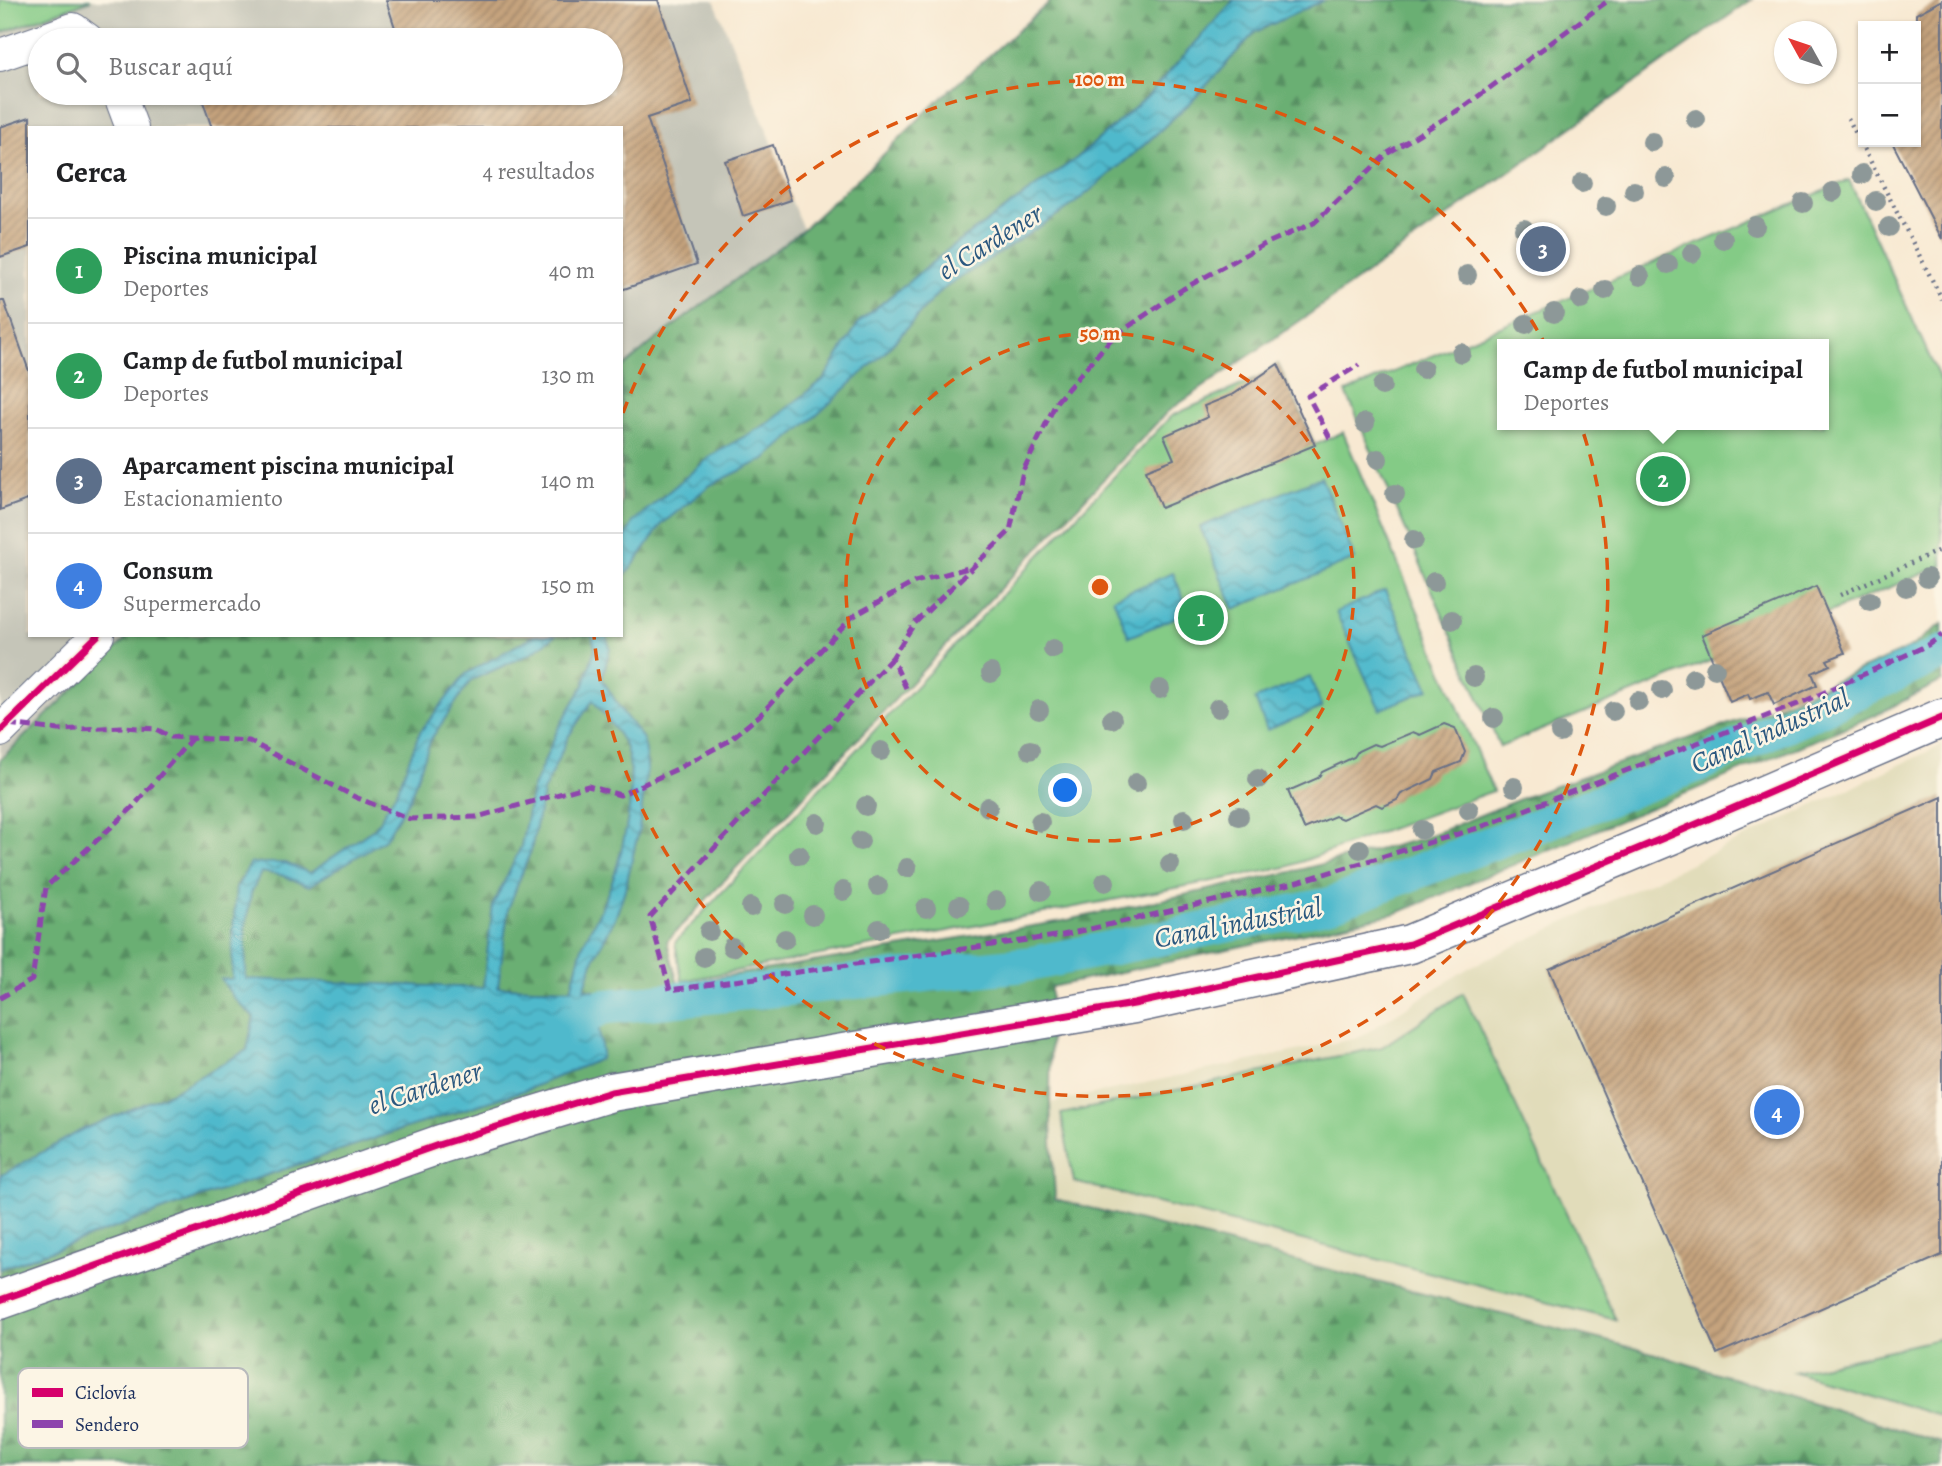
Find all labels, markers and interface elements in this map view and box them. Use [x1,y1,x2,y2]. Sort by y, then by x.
north arrow [1774,21,1837,84]
map controls [1858,21,1921,147]
button: + [1858,21,1921,84]
search box [28,28,623,105]
icon: search [52,48,90,86]
text: Buscar aquí [108,49,233,84]
text: 100 m [1075,65,1125,93]
button: − [1858,84,1921,147]
text: Cerca [56,152,127,192]
text: 4 resultados [482,156,595,187]
water label: el Cardener [930,194,1051,289]
pin: 3 [1520,223,1566,275]
text: Piscina municipal [123,238,317,273]
text: 1 [75,255,83,286]
text: 40 m [549,255,595,286]
text: Deportes [123,273,209,304]
text: 50 m [1080,319,1121,347]
popup [1497,339,1829,430]
text: Camp de futbol municipal [123,343,403,378]
text: Camp de futbol municipal [1523,352,1803,387]
text: 2 [73,360,85,391]
text: 130 m [542,360,595,391]
text: Deportes [123,378,209,409]
text: Deportes [1523,387,1609,418]
text: Aparcament piscina municipal [123,448,454,483]
pin: 2 [1640,453,1686,505]
text: 3 [74,465,84,496]
text: 140 m [541,465,595,496]
text: Estacionamiento [123,483,283,514]
text: Consum [123,553,213,588]
text: 4 [74,570,84,601]
text: 150 m [541,570,595,601]
centre of rings [1088,575,1112,599]
text: Supermercado [123,588,261,619]
pin: 1 [1178,592,1224,644]
water label: Canal industrial [1685,679,1855,783]
your location [1048,773,1082,807]
water label: Canal industrial [1151,888,1325,958]
water label: el Cardener [363,1051,488,1124]
pin: 4 [1754,1086,1800,1138]
legend [18,1368,248,1448]
text: Ciclovía [75,1380,137,1406]
text: Sendero [75,1412,139,1438]

